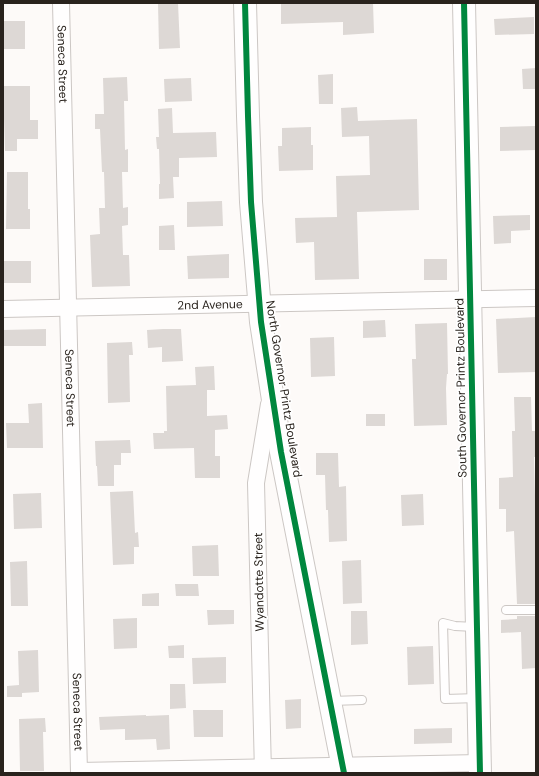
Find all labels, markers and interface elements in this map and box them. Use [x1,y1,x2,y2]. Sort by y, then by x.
street label: Seneca Street [54,25,71,104]
street label: 2nd Avenue [177,296,243,313]
street label: South Governor Printz Boulevard [451,298,471,478]
street label: North Governor Printz Boulevard [262,299,306,479]
street label: Seneca Street [61,349,79,427]
street label: Wyandotte Street [250,532,268,632]
street label: Seneca Street [69,673,86,751]

